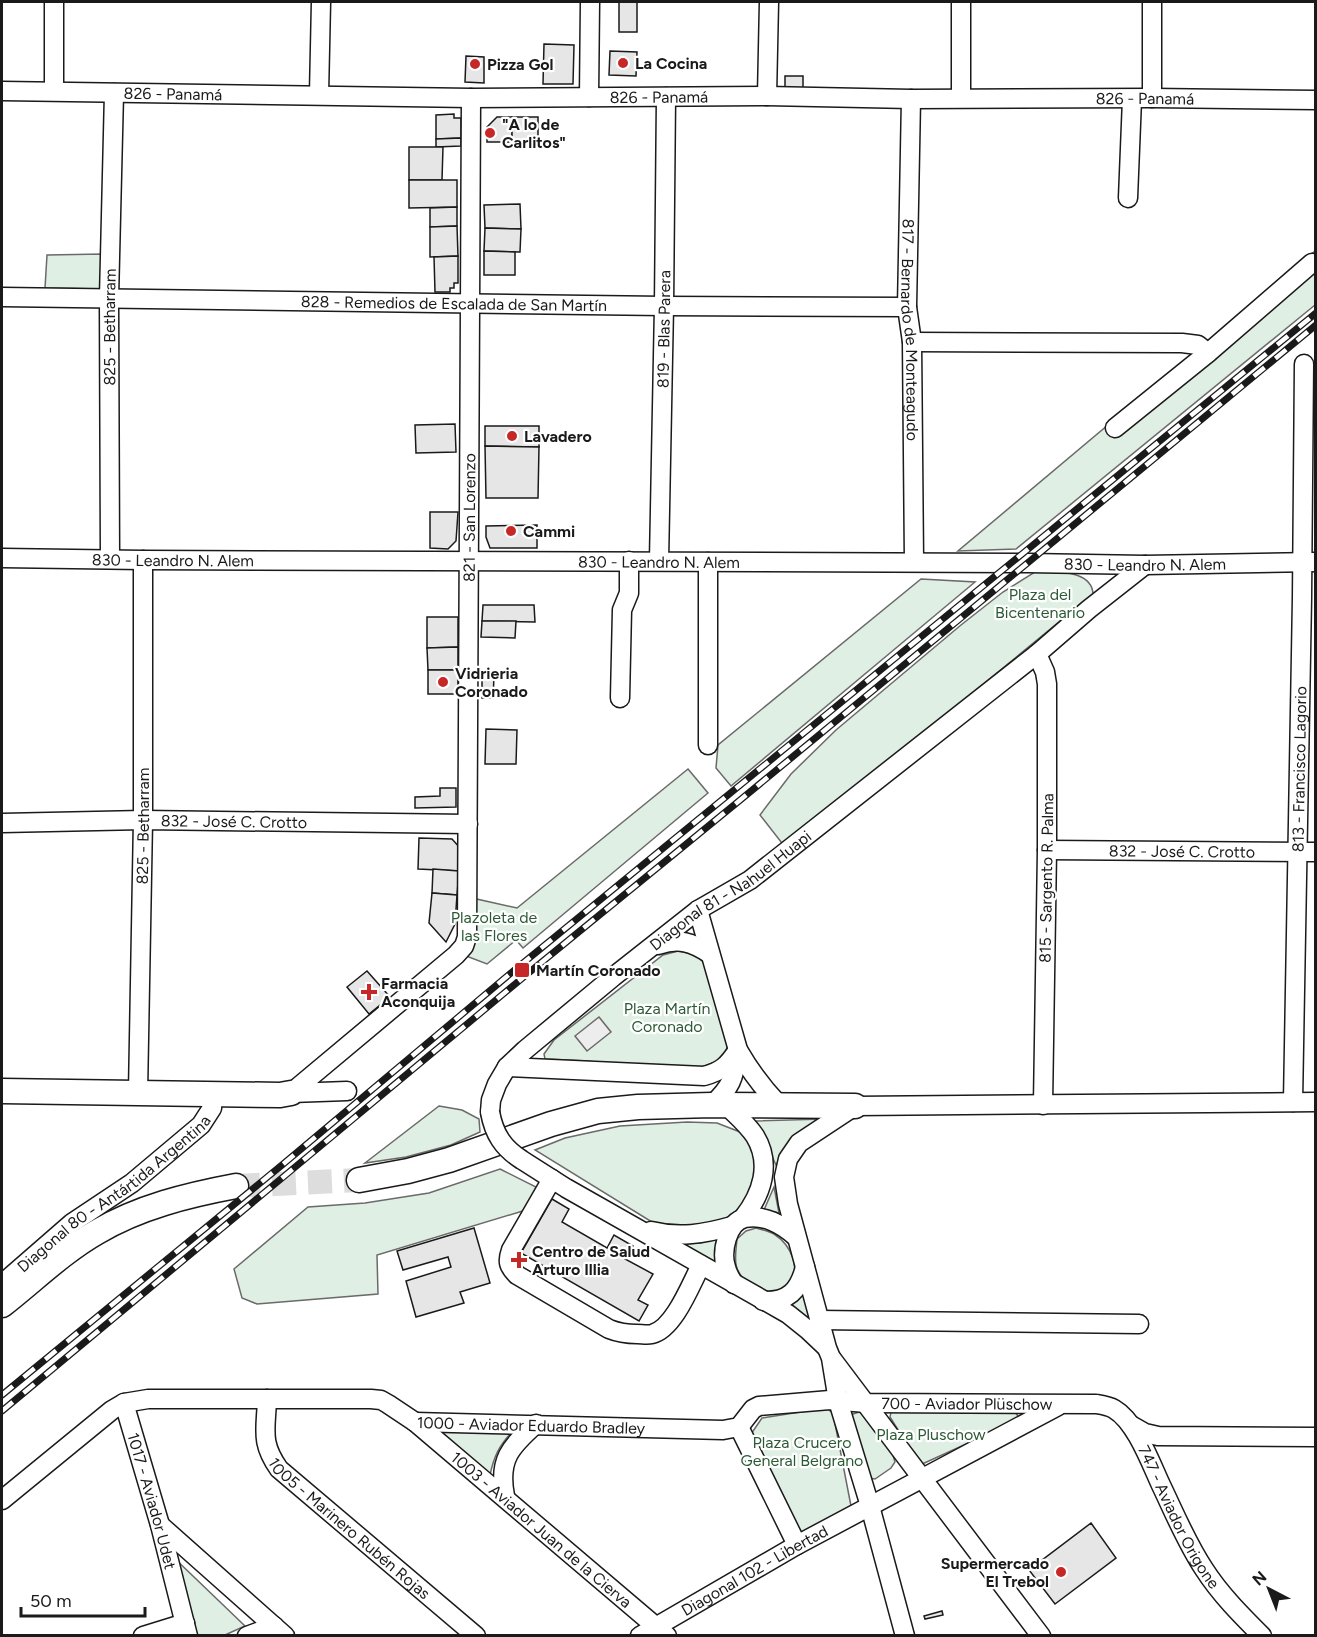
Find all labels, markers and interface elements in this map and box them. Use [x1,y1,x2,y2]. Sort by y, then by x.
place label: La Cocina [635,54,707,73]
place label: Pizza Gol [487,55,554,74]
marker: La Cocina [616,56,630,70]
marker: Pizza Gol [468,57,482,71]
street label: 826 - Panamá [124,84,222,104]
street label: 826 - Panamá [610,87,708,107]
street label: 826 - Panamá [1096,89,1194,109]
place label: "A lo de Carlitos" [502,115,566,152]
marker: "A lo de Carlitos" [483,126,497,140]
street label: 817 - Bernardo de Monteagudo [897,219,922,441]
street label: 825 - Betharram [100,268,120,385]
street label: 819 - Blas Parera [653,270,674,388]
street label: 828 - Remedios de Escalada de San Martín [301,292,607,315]
place label: Lavadero [524,427,592,446]
marker: Lavadero [505,429,519,443]
street label: 821 - San Lorenzo [460,453,479,582]
place label: Cammi [523,522,575,541]
marker: Cammi [504,524,518,538]
street label: 830 - Leandro N. Alem [92,550,254,570]
street label: 830 - Leandro N. Alem [578,552,740,572]
street label: 830 - Leandro N. Alem [1064,555,1226,575]
park label: Plaza del Bicentenario [995,585,1085,622]
place label: Vidrieria Coronado [455,664,528,701]
marker: Vidrieria Coronado [436,675,450,689]
street label: 813 - Francisco Lagorio [1288,686,1310,852]
street label: 825 - Betharram [133,768,153,885]
street label: 815 - Sargento R. Palma [1036,793,1057,963]
street label: 832 - José C. Crotto [161,811,307,832]
street label: Diagonal 81 - Nahuel Huapi [646,827,815,955]
street label: 832 - José C. Crotto [1109,841,1255,862]
park label: Plazoleta de las Flores [451,908,538,945]
marker: Martín Coronado [513,961,531,979]
place label: Martín Coronado [536,961,661,980]
place label: Farmacia Aconquija [381,974,455,1011]
marker: Farmacia Aconquija [362,985,376,999]
park label: Plaza Martín Coronado [624,999,710,1036]
street label: Diagonal 80 - Antártida Argentina [14,1112,215,1276]
place label: Centro de Salud Arturo Illia [532,1242,650,1279]
marker: Centro de Salud Arturo Illia [510,1251,528,1269]
street label: 700 - Aviador Plüschow [881,1394,1053,1414]
street label: 1000 - Aviador Eduardo Bradley [417,1413,646,1438]
park label: Plaza Pluschow [876,1425,986,1444]
street label: 1017 - Aviador Udet [123,1431,180,1571]
park label: Plaza Crucero General Belgrano [741,1433,863,1470]
street label: 747 - Aviador Origone [1134,1442,1224,1593]
street label: 1003 - Aviador Juan de la Cierva [447,1448,636,1612]
street label: 1005 - Marinero Rubén Rojas [264,1454,434,1603]
street label: Diagonal 102 - Libertad [678,1521,831,1620]
place label: Supermercado El Trebol [941,1554,1049,1591]
north arrow [1239,1559,1299,1619]
marker: Supermercado El Trebol [1054,1565,1068,1579]
text: N [1248,1567,1270,1589]
scale bar [21,1580,146,1618]
text: 50 m [30,1590,72,1612]

